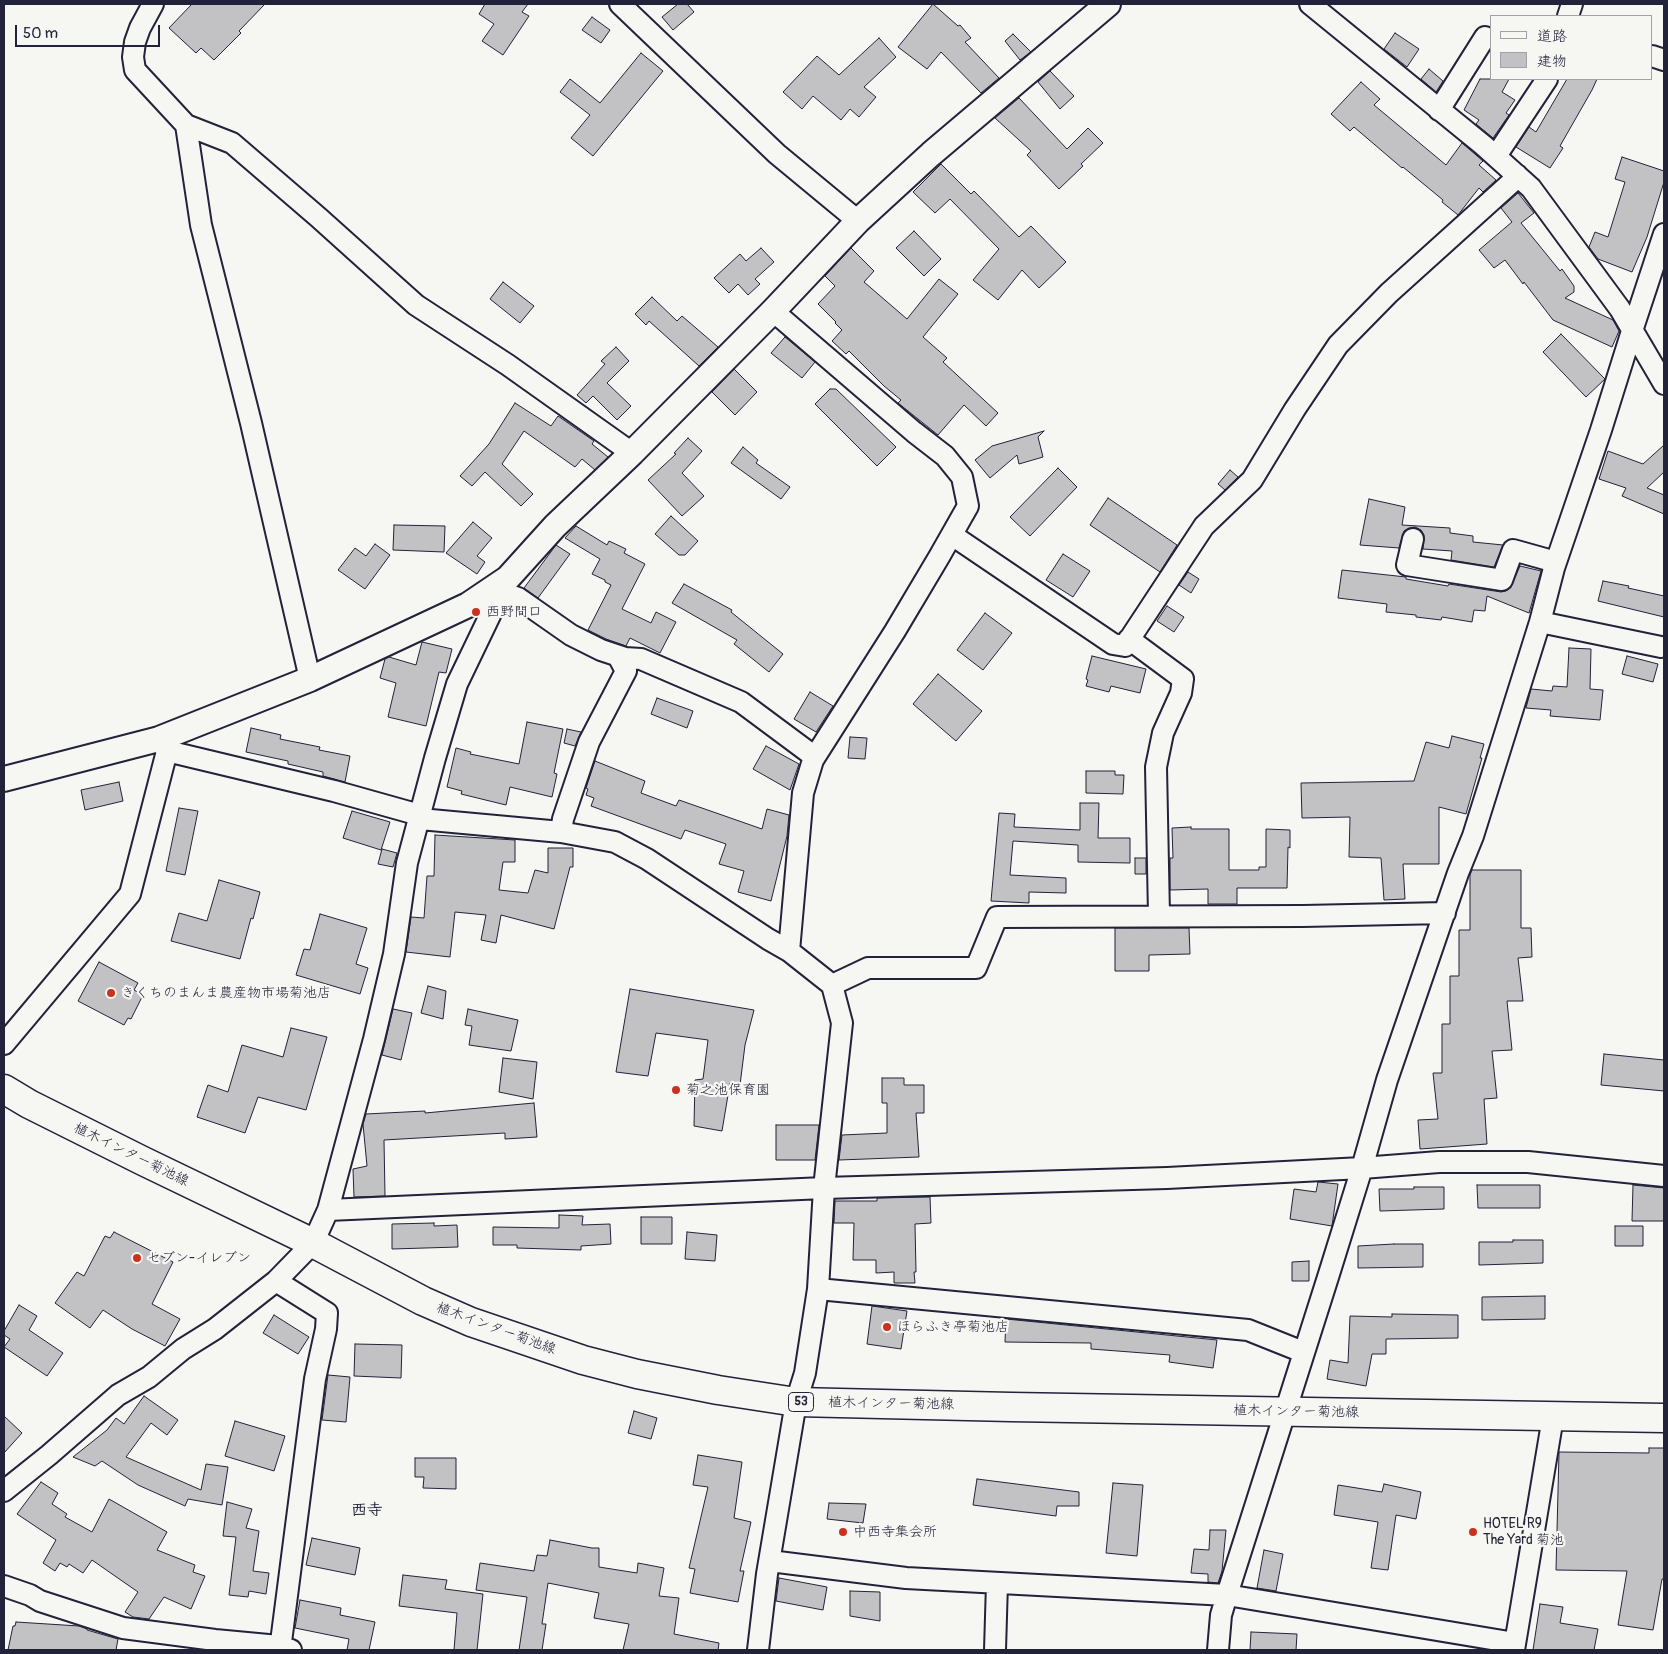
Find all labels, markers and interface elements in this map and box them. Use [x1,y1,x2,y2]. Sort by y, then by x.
scale bar [18,15,162,47]
legend [1490,15,1653,80]
text: 50 m [23,24,58,43]
text: 道路 [1537,27,1567,46]
text: 建物 [1537,52,1567,71]
place label: 西野間口 [486,604,542,620]
marker: 西野間口 [470,606,482,618]
place label: きくちのまんま農産物市場菊池店 [121,985,331,1001]
marker: きくちのまんま農産物市場菊池店 [105,987,117,999]
place label: 菊之池保育園 [686,1082,770,1098]
marker: 菊之池保育園 [670,1084,682,1096]
street label: 植木インター菊池線 [71,1120,191,1190]
place label: セブン-イレブン [147,1250,251,1266]
marker: セブン-イレブン [131,1252,143,1264]
street label: 植木インター菊池線 [434,1300,558,1358]
place label: ほらふき亭菊池店 [897,1319,1009,1335]
marker: ほらふき亭菊池店 [881,1321,893,1333]
road number: 53 [788,1392,814,1411]
street label: 植木インター菊池線 [828,1395,954,1413]
street label: 植木インター菊池線 [1233,1403,1359,1421]
district label: 西寺 [351,1501,383,1521]
place label: HOTEL R9 The Yard 菊池 [1483,1516,1564,1548]
place label: 中西寺集会所 [853,1524,937,1540]
marker: 中西寺集会所 [837,1526,849,1538]
marker: HOTEL R9 The Yard 菊池 [1467,1526,1479,1538]

